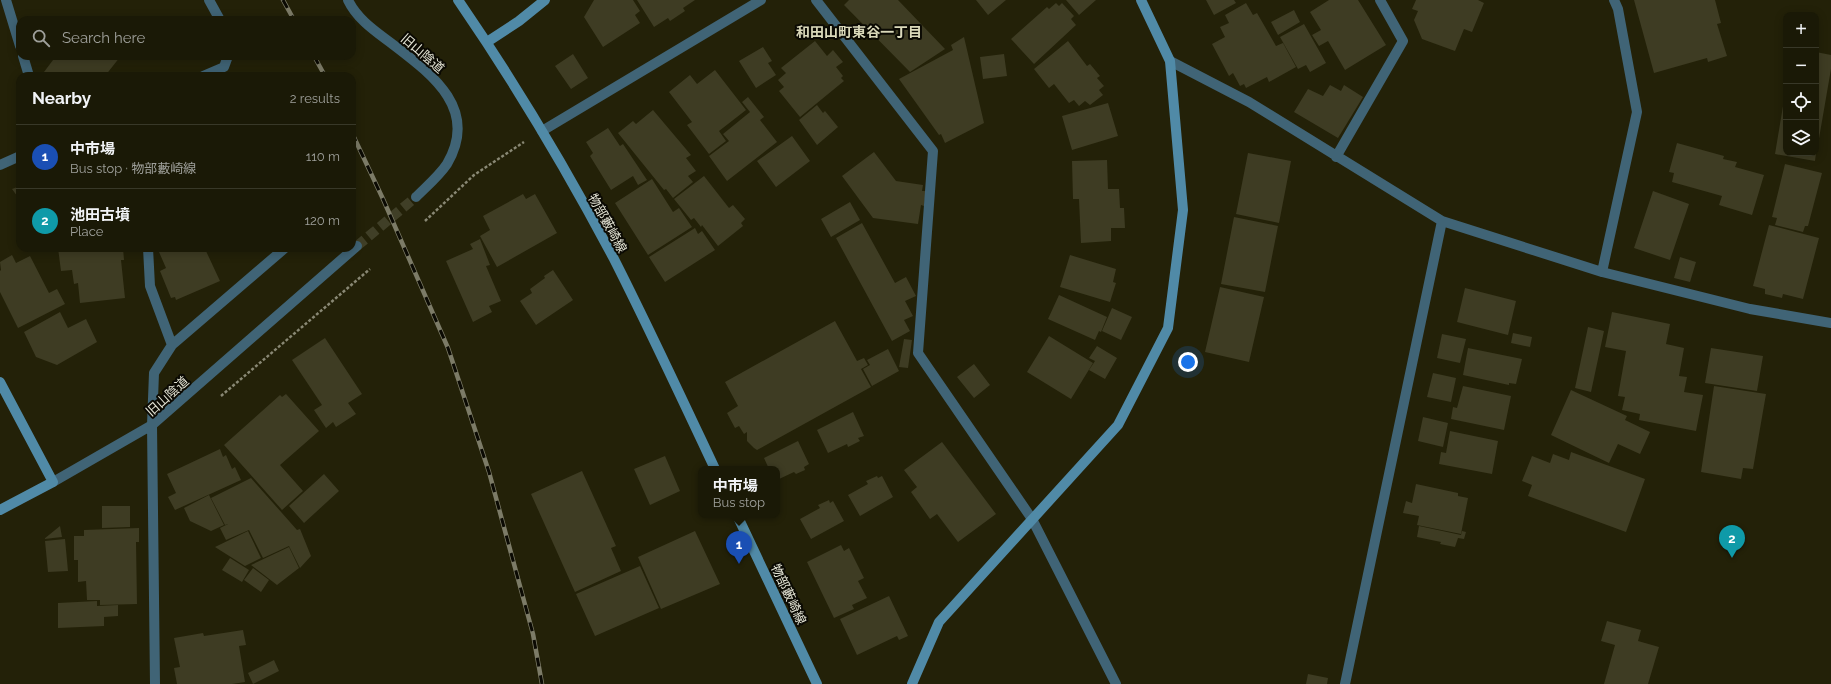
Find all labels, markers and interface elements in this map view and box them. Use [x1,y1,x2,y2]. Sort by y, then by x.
map controls [1783,12,1819,156]
button: + [1783,12,1819,48]
search box [16,16,356,60]
district label: 和田山町東谷一丁目 [796,24,922,40]
icon: search [30,27,52,49]
text: Search here [62,29,145,47]
street label: 旧山陰道 [398,31,447,76]
button: − [1783,48,1819,84]
button: locate [1783,84,1819,120]
text: Nearby [32,88,91,108]
text: 2 results [290,91,340,106]
button: layers [1783,120,1819,156]
text: 中市場 [70,140,115,158]
text: 1 [42,149,48,164]
text: 110 m [306,149,340,164]
text: Bus stop · 物部藪崎線 [70,161,196,176]
street label: 物部藪崎線 [585,191,630,255]
text: 池田古墳 [70,206,130,224]
text: 2 [41,213,49,228]
text: 120 m [304,213,340,228]
text: Place [70,224,103,239]
your location [1178,352,1198,372]
street label: 旧山陰道 [143,373,192,419]
popup [698,466,780,518]
text: 中市場 [713,477,758,495]
text: Bus stop [713,495,765,510]
pin: 2 [1719,525,1745,558]
pin: 1 [726,531,752,564]
street label: 物部藪崎線 [768,562,809,627]

